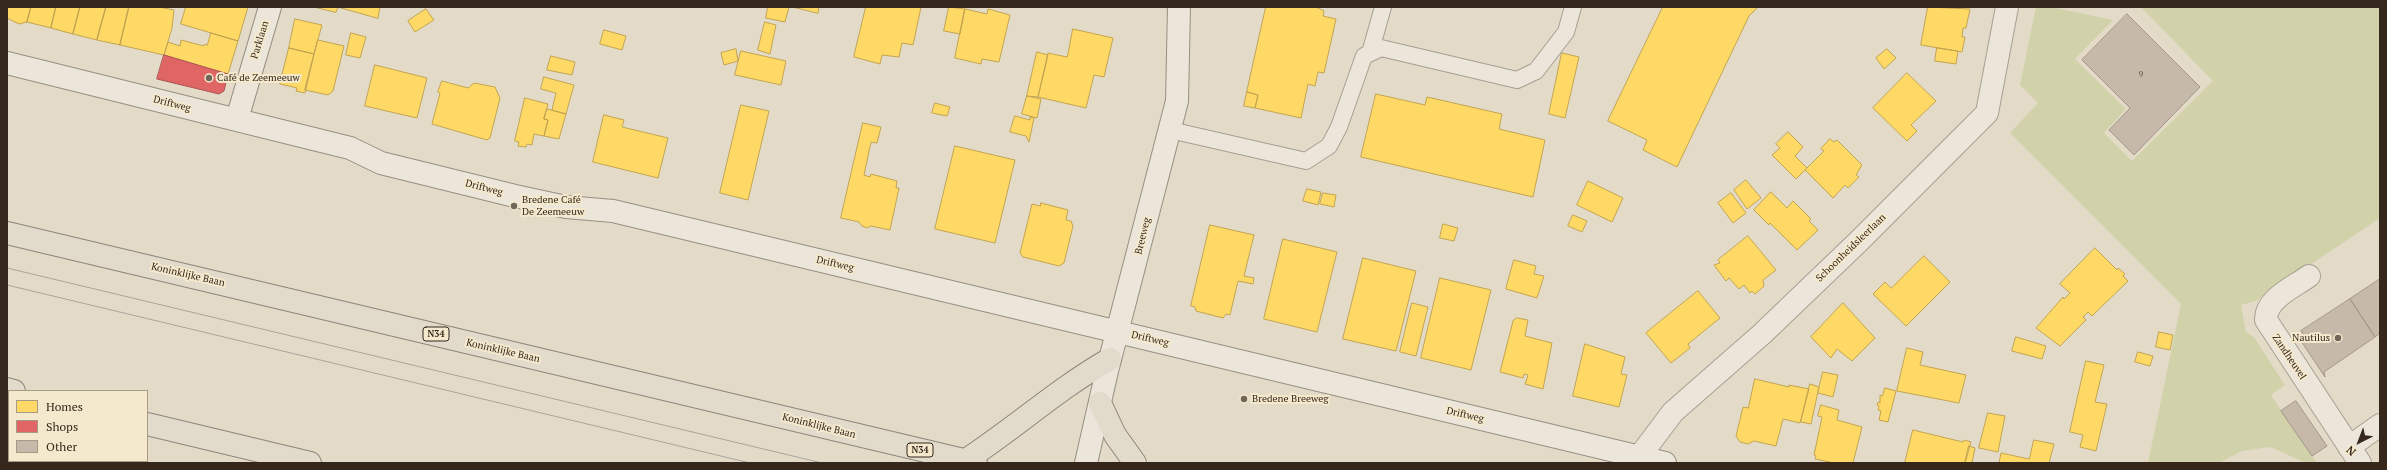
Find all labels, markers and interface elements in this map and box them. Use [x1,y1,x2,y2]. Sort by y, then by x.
street label: Parklaan [249,20,271,60]
house number: 9 [2139,69,2143,79]
place label: Café de Zeemeeuw [217,72,300,84]
marker: Café de Zeemeeuw [204,73,214,83]
street label: Driftweg [152,94,192,114]
street label: Driftweg [464,178,504,198]
place label: Bredene Café De Zeemeeuw [522,194,584,218]
marker: Bredene Café De Zeemeeuw [509,201,519,211]
street label: Schoonheidsleerlaan [1814,212,1888,284]
street label: Breeweg [1133,216,1153,256]
street label: Driftweg [815,254,855,274]
street label: Koninklijke Baan [150,261,226,289]
road number: N34 [423,327,449,341]
street label: Driftweg [1130,329,1170,349]
street label: Zandheuvel [2269,332,2309,382]
place label: Nautilus [2292,332,2330,344]
marker: Nautilus [2333,333,2343,343]
street label: Koninklijke Baan [465,337,541,365]
legend [8,390,148,462]
place label: Bredene Breeweg [1252,393,1328,405]
marker: Bredene Breeweg [1239,394,1249,404]
text: Homes [46,399,83,414]
street label: Driftweg [1445,405,1485,425]
street label: Koninklijke Baan [781,411,857,441]
text: Shops [46,419,78,434]
north arrow [2339,422,2379,462]
text: Other [46,439,77,454]
road number: N34 [907,443,933,457]
text: N [2343,443,2359,459]

